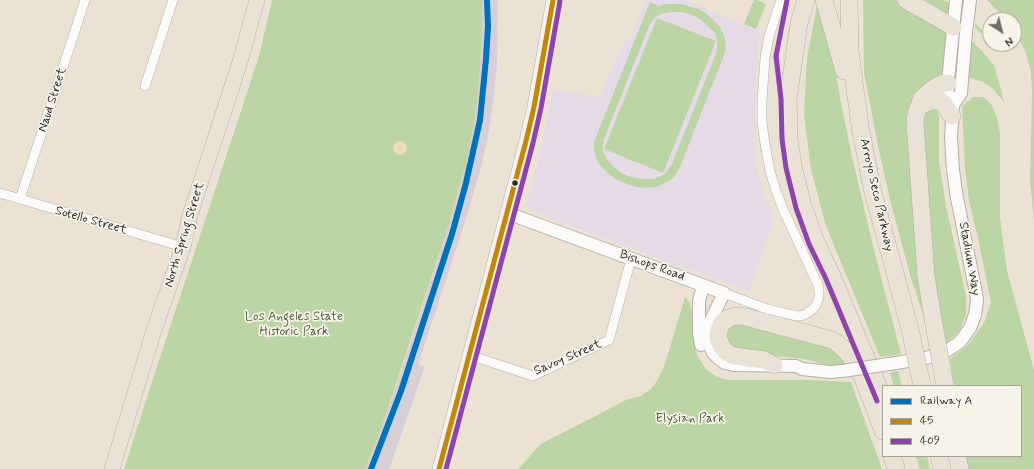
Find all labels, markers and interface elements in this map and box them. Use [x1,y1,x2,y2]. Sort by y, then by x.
north arrow [982,12,1022,52]
text: N [1001,33,1016,49]
street label: Naud Street [35,66,71,134]
street label: Arroyo Seco Parkway [855,137,897,253]
unlabelled marker [510,178,520,188]
street label: North Spring Street [162,181,208,289]
street label: Sotello Street [53,203,129,239]
street label: Stadium Way [955,221,983,297]
street label: Bishops Road [617,247,687,285]
park label: Los Angeles State Historic Park [245,309,343,340]
street label: Savoy Street [532,337,604,379]
legend [882,385,1022,457]
text: Railway A [920,393,972,409]
park label: Elysian Park [655,411,725,427]
text: 45 [920,413,933,429]
text: 409 [920,433,940,449]

